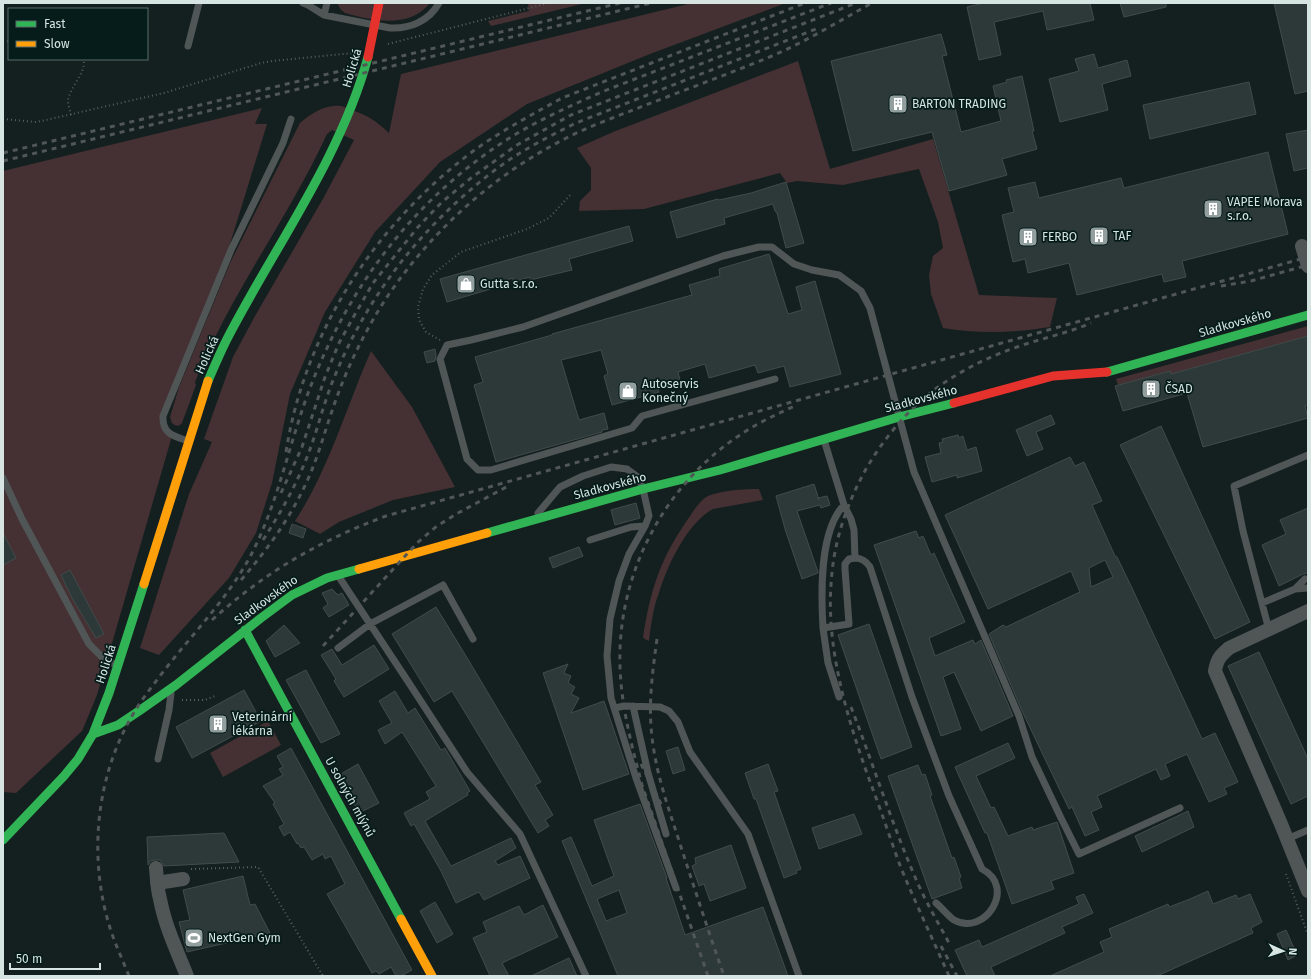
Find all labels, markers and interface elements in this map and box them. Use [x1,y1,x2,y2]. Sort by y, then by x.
legend [8,8,148,60]
text: Fast [44,17,66,31]
text: Slow [44,37,70,51]
street label: Holická [339,47,365,89]
building icon: BARTON TRADING [887,93,909,115]
place label: BARTON TRADING [912,97,1006,111]
place label: VAPEE Morava s.r.o. [1227,195,1303,223]
building icon: VAPEE Morava s.r.o. [1202,198,1224,220]
building icon: TAF [1088,225,1110,247]
building icon: FERBO [1017,226,1039,248]
place label: TAF [1113,229,1131,243]
place label: FERBO [1042,230,1077,244]
shop icon: Gutta s.r.o. [455,273,477,295]
place label: Gutta s.r.o. [480,277,538,291]
street label: Sladkovského [1197,306,1273,340]
street label: Holická [192,334,222,376]
place label: Autoservis Konečný [642,377,699,405]
building icon: ČSAD [1140,378,1162,400]
shop icon: Autoservis Konečný [617,380,639,402]
place label: ČSAD [1165,381,1193,396]
street label: Sladkovského [883,383,959,415]
street label: Sladkovského [572,470,648,502]
street label: Sladkovského [232,572,300,628]
street label: Holická [93,643,119,685]
place label: Veterinární lékárna [232,710,293,738]
building icon: Veterinární lékárna [207,713,229,735]
street label: U solných mlýnů [322,754,378,840]
sports icon: NextGen Gym [183,927,205,949]
place label: NextGen Gym [208,931,281,945]
north arrow [1263,931,1303,971]
scale bar [10,945,100,971]
text: N [1286,948,1299,955]
text: 50 m [16,952,42,966]

